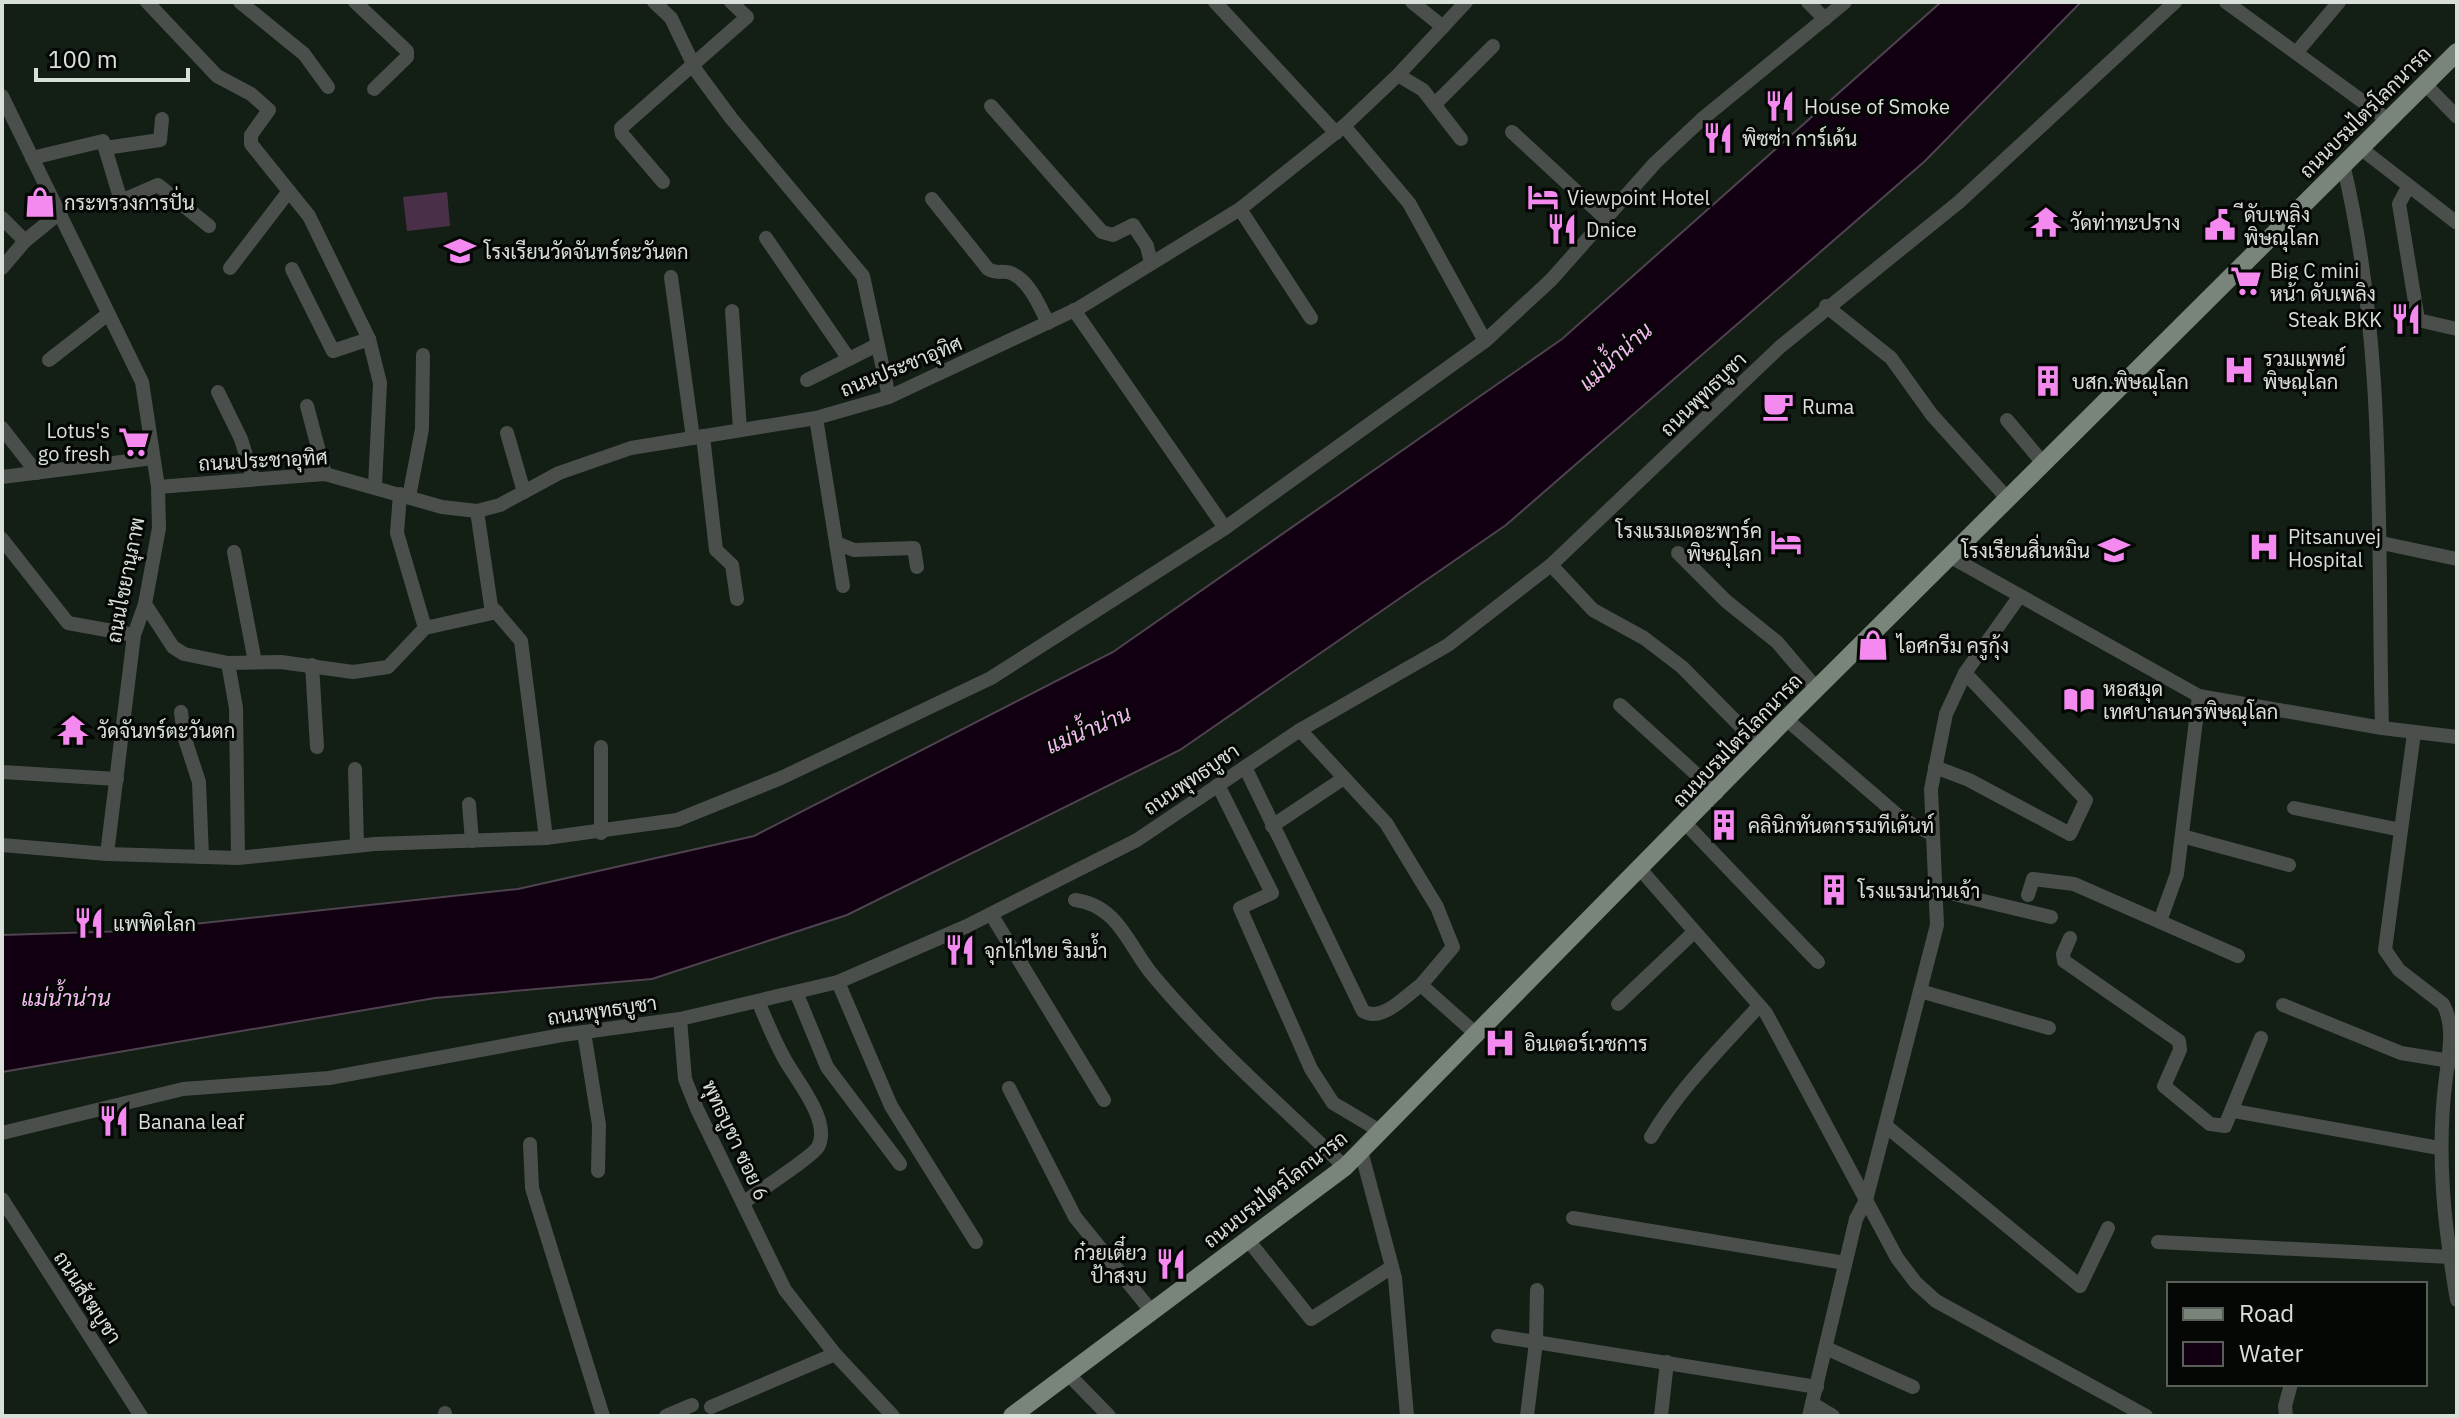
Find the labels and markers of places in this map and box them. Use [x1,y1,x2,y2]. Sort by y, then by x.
restaurant icon: House of Smoke [1763,89,1797,123]
place label: House of Smoke [1804,93,1950,120]
restaurant icon: พิซซ่า การ์เด้น [1701,121,1735,155]
place label: พิซซ่า การ์เด้น [1742,125,1857,152]
hotel icon: Viewpoint Hotel [1526,180,1560,214]
place label: Viewpoint Hotel [1567,184,1710,211]
shop icon: กระทรวงการปั่น [23,185,57,219]
place label: กระทรวงการปั่น [64,186,195,216]
place label: ีดับเพลิง พิษณุโลก [2233,201,2319,252]
temple icon: วัดท่าทะปราง [2029,205,2063,239]
public building icon: ีดับเพลิง พิษณุโลก [2203,208,2237,242]
place label: วัดท่าทะปราง [2070,209,2180,236]
restaurant icon: Dnice [1545,212,1579,246]
place label: Dnice [1586,216,1637,243]
school or university icon: โรงเรียนวัดจันทร์ตะวันตก [443,234,477,268]
place label: โรงเรียนวัดจันทร์ตะวันตก [483,238,689,265]
place label: Big C mini หน้า ดับเพลิง [2270,257,2376,307]
supermarket icon: Big C mini หน้า ดับเพลิง [2229,264,2263,298]
restaurant icon: Steak BKK [2389,302,2423,336]
place label: Steak BKK [2288,306,2382,333]
place label: รวมแพทย์ พิษณุโลก [2263,345,2346,396]
hospital icon: รวมแพทย์ พิษณุโลก [2222,353,2256,387]
building icon: บสก.พิษณุโลก [2031,364,2065,398]
place label: บสก.พิษณุโลก [2072,368,2189,396]
cafe icon: Ruma [1761,389,1795,423]
place label: Ruma [1802,393,1855,420]
place label: Lotus's go fresh [38,417,110,467]
supermarket icon: Lotus's go fresh [117,425,151,459]
place label: โรงแรมเดอะพาร์ค พิษณุโลก [1615,517,1762,568]
place label: Pitsanuvej Hospital [2288,523,2381,573]
hotel icon: โรงแรมเดอะพาร์ค พิษณุโลก [1769,525,1803,559]
hospital icon: Pitsanuvej Hospital [2247,530,2281,564]
school or university icon: โรงเรียนสิ่นหมิน [2097,533,2131,567]
place label: โรงเรียนสิ่นหมิน [1961,534,2090,564]
shop icon: ไอศกรีม ครูกุ้ง [1856,628,1890,662]
place label: ไอศกรีม ครูกุ้ง [1895,632,2009,661]
place label: หอสมุด เทศบาลนครพิษณุโลก [2103,675,2278,726]
library icon: หอสมุด เทศบาลนครพิษณุโลก [2062,683,2096,717]
temple icon: วัดจันทร์ตะวันตก [56,713,90,747]
place label: วัดจันทร์ตะวันตก [97,717,235,744]
building icon: คลินิกทันตกรรมทีเด้นท์ [1707,808,1741,842]
place label: คลินิกทันตกรรมทีเด้นท์ [1748,812,1934,839]
building icon: โรงแรมน่านเจ้า [1817,873,1851,907]
place label: โรงแรมน่านเจ้า [1857,877,1980,904]
restaurant icon: แพพิดโลก [72,906,106,940]
place label: แพพิดโลก [113,910,196,937]
restaurant icon: จุกไก่ไทย ริมน้ำ [943,933,977,967]
place label: จุกไก่ไทย ริมน้ำ [984,933,1107,965]
hospital icon: อินเตอร์เวชการ [1483,1026,1517,1060]
place label: อินเตอร์เวชการ [1524,1030,1648,1057]
restaurant icon: Banana leaf [97,1104,131,1138]
place label: Banana leaf [138,1108,245,1135]
place label: ก๋วยเตี๋ยว ป้าสงบ [1074,1235,1147,1289]
restaurant icon: ก๋วยเตี๋ยว ป้าสงบ [1154,1247,1188,1281]

